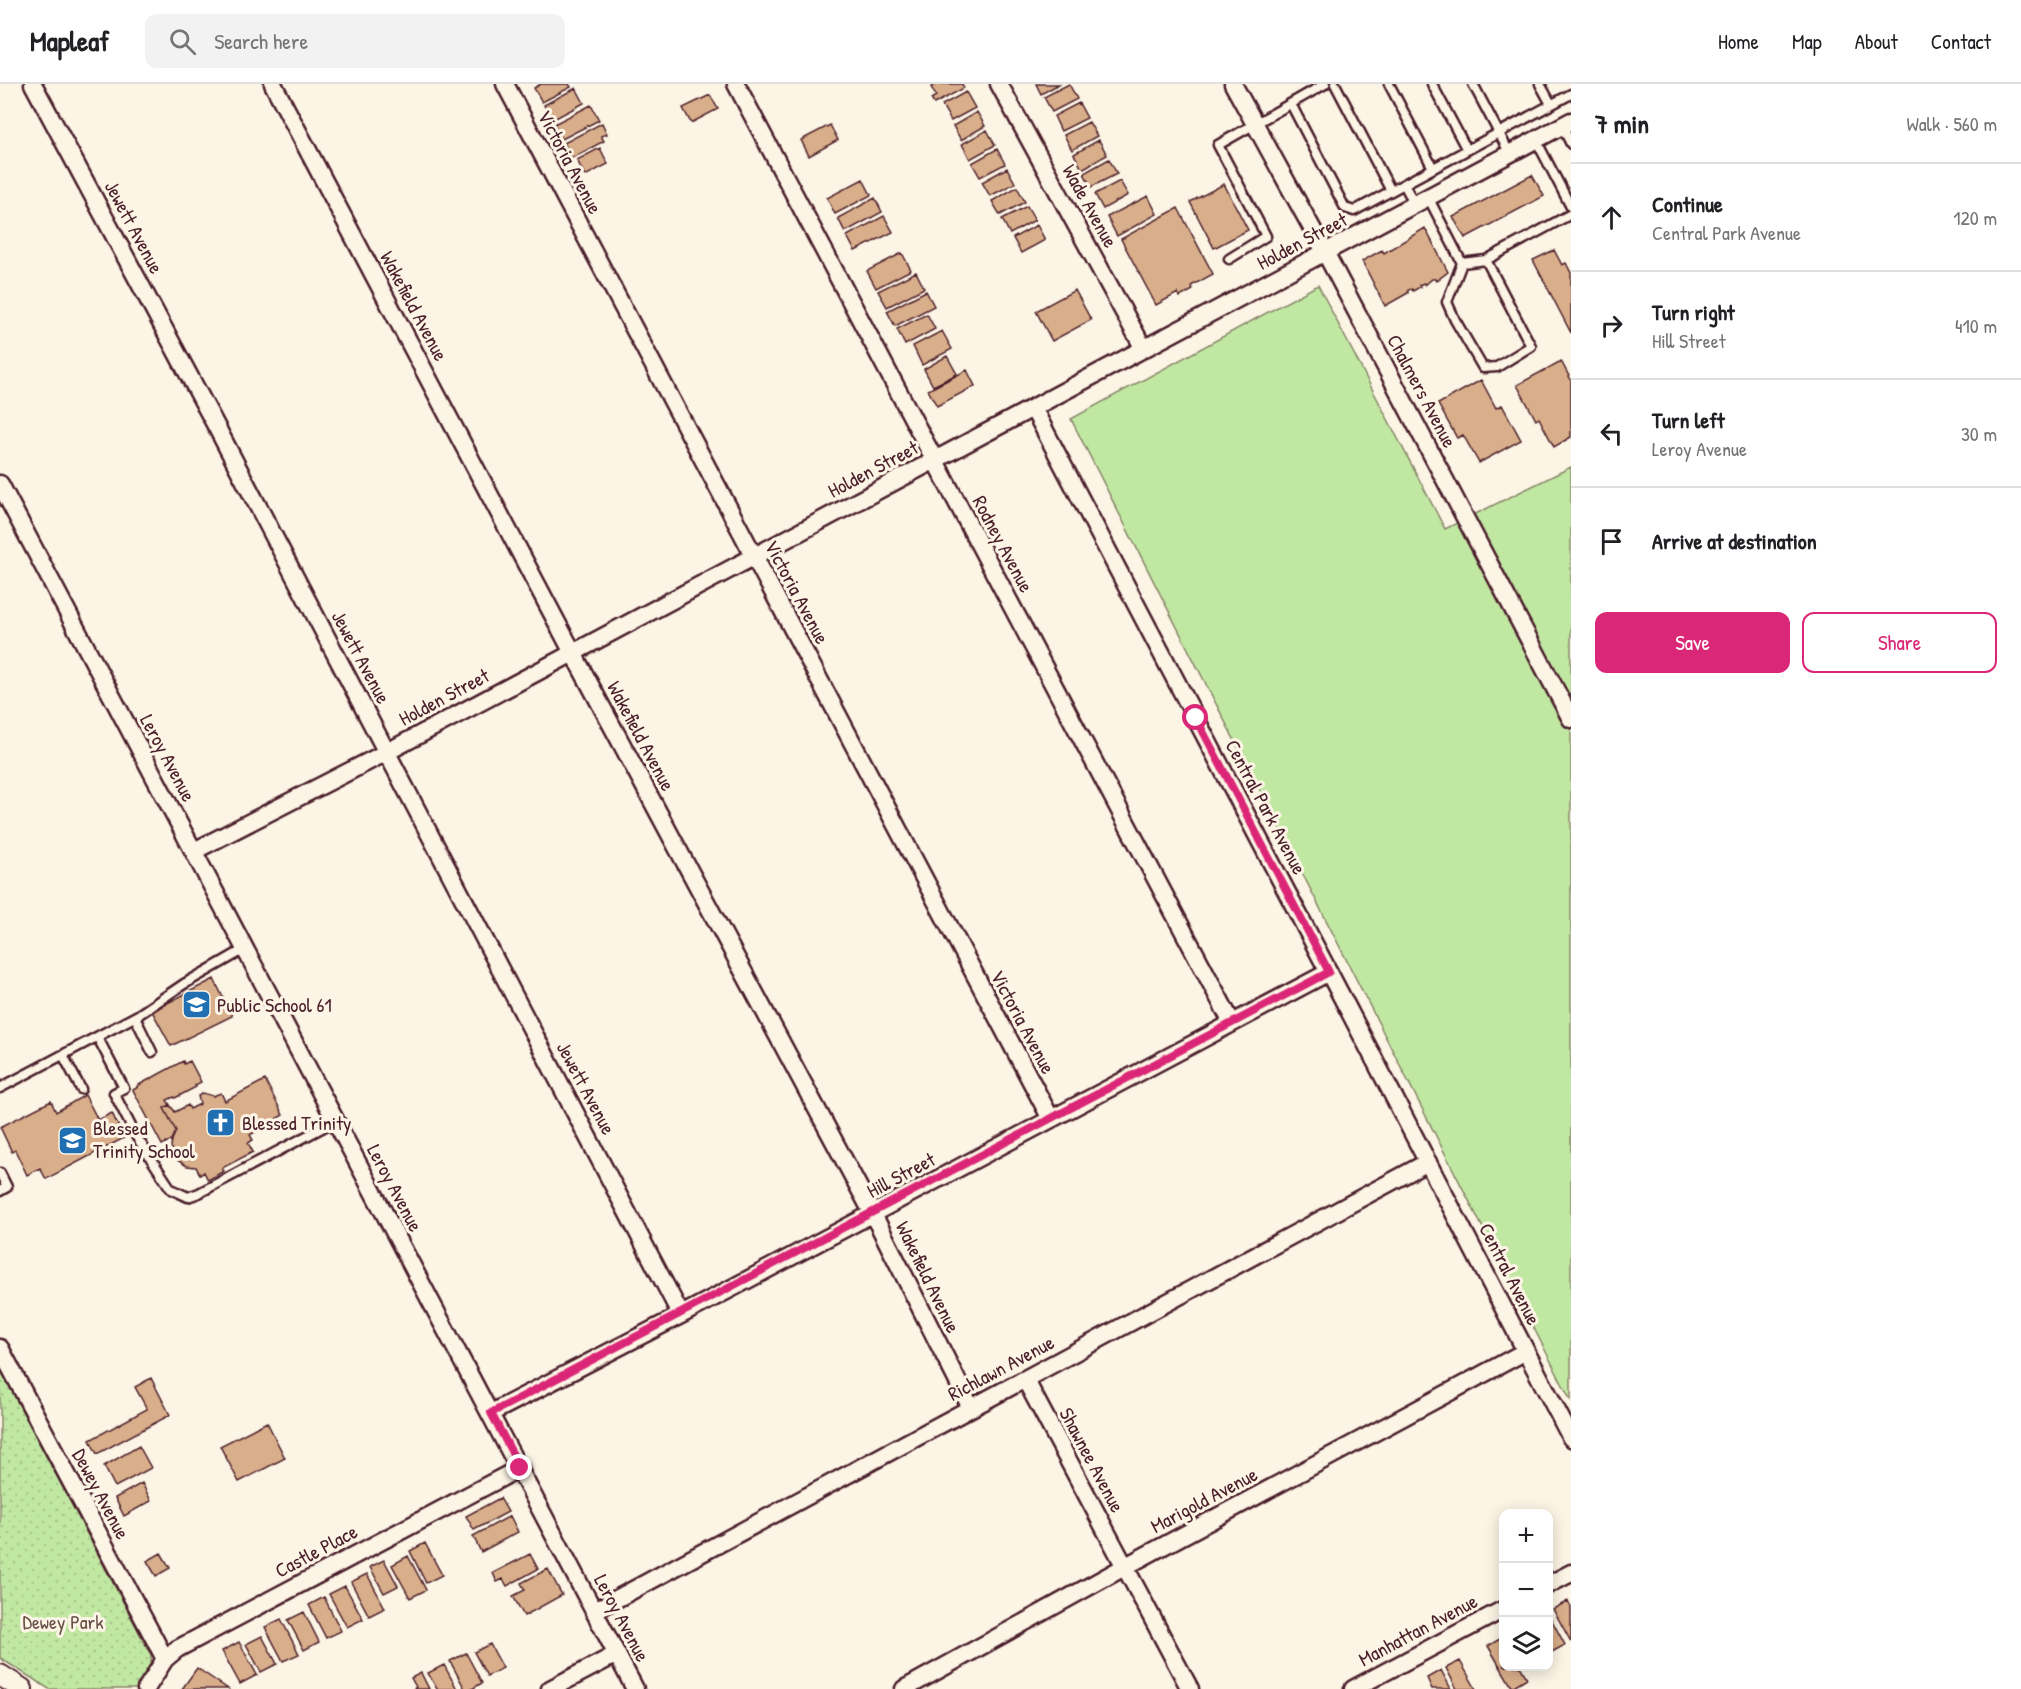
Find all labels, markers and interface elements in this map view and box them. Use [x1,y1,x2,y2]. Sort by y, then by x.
search box [145,14,565,68]
text: Mapleaf [30,22,109,60]
icon: search [166,25,199,58]
text: Search here [214,26,308,56]
text: Home [1718,27,1759,56]
text: Map [1792,27,1822,56]
text: About [1855,27,1898,56]
text: Contact [1931,27,1991,56]
street label: Victoria Avenue [532,105,609,218]
text: 7 min [1595,106,1649,141]
text: Walk · 560 m [1906,110,1997,137]
street label: Wade Avenue [1057,159,1124,252]
street label: Jewett Avenue [99,176,170,278]
text: Continue [1652,189,1723,219]
icon: ahead [1595,201,1628,234]
text: 120 m [1953,204,1997,231]
street label: Holden Street [1252,205,1353,276]
text: Central Park Avenue [1652,219,1801,246]
street label: Wakefield Avenue [374,246,455,365]
text: Turn right [1652,297,1735,327]
icon: right [1595,309,1628,342]
text: 410 m [1955,312,1997,339]
text: Hill Street [1652,327,1726,354]
street label: Chalmers Avenue [1381,329,1464,452]
text: Turn left [1652,405,1725,435]
icon: left [1595,417,1628,450]
text: 30 m [1961,420,1997,447]
street label: Holden Street [823,433,924,504]
text: Leroy Avenue [1652,435,1747,462]
street label: Rodney Avenue [967,491,1040,597]
icon: arrive [1595,525,1628,558]
text: Arrive at destination [1652,526,1817,556]
street label: Victoria Avenue [759,535,836,648]
street label: Jewett Avenue [326,606,397,708]
button: Save [1595,612,1790,673]
button: Share [1802,612,1997,673]
street label: Holden Street [394,661,495,732]
street label: Wakefield Avenue [601,676,682,795]
route start [1182,704,1208,730]
street label: Leroy Avenue [134,710,203,806]
street label: Central Park Avenue [1220,735,1313,879]
street label: Victoria Avenue [985,965,1062,1078]
school or university icon: Public School 61 [180,989,212,1021]
place label: Public School 61 [217,991,332,1018]
street label: Jewett Avenue [551,1037,622,1139]
church icon: Blessed Trinity [205,1107,237,1139]
place label: Blessed Trinity [242,1109,352,1136]
place label: Blessed Trinity School [93,1114,195,1164]
school or university icon: Blessed Trinity School [56,1124,88,1156]
street label: Leroy Avenue [361,1140,430,1236]
street label: Hill Street [862,1145,941,1204]
street label: Wakefield Avenue [890,1217,967,1337]
street label: Central Avenue [1473,1218,1548,1329]
street label: Richlawn Avenue [943,1328,1059,1407]
street label: Shawnee Avenue [1054,1403,1131,1517]
street label: Dewey Avenue [66,1444,136,1544]
route end [506,1454,532,1480]
street label: Marigold Avenue [1146,1460,1262,1539]
map controls [1499,1509,1553,1671]
button: + [1499,1509,1553,1563]
street label: Castle Place [270,1518,362,1584]
button: − [1499,1563,1553,1617]
street label: Leroy Avenue [588,1570,657,1666]
street label: Manhattan Avenue [1354,1587,1482,1672]
park label: Dewey Park [22,1608,104,1635]
button: layers [1499,1617,1553,1671]

